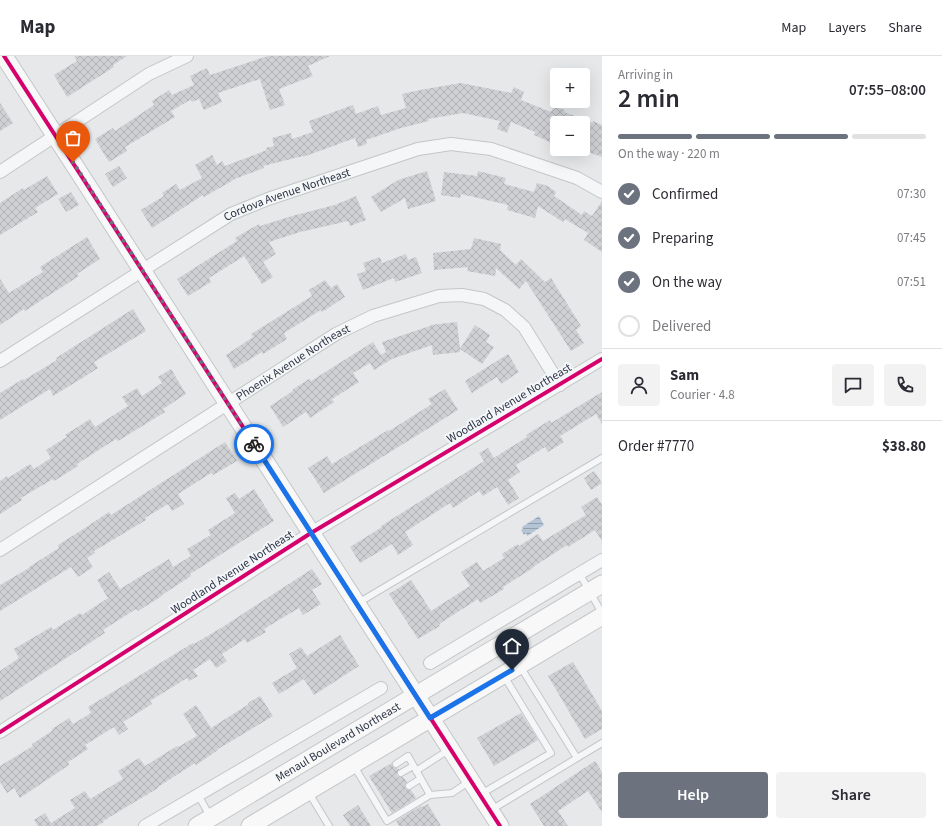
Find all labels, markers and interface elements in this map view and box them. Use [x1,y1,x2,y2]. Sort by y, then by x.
text: Map [20,14,55,41]
text: Map [781,18,806,38]
text: Layers [828,18,866,38]
text: Share [888,18,922,38]
text: Arriving in [618,66,673,84]
map controls [550,68,590,156]
button: + [550,68,590,108]
text: 2 min [618,80,680,117]
text: 07:55–08:00 [849,80,926,101]
button: − [550,116,590,156]
pin [56,121,90,162]
icon: bag [62,127,84,149]
text: On the way · 220 m [618,145,720,163]
street label: Cordova Avenue Northeast [220,164,352,226]
icon: check [618,183,640,205]
text: Confirmed [652,184,718,205]
text: 07:30 [897,185,926,203]
icon: check [618,227,640,249]
text: Preparing [652,228,713,249]
text: 07:45 [897,229,926,247]
icon: check [618,271,640,293]
text: On the way [652,272,722,293]
text: 07:51 [897,273,926,291]
text: Delivered [652,316,711,337]
street label: Phoenix Avenue Northeast [233,320,353,405]
street label: Woodland Avenue Northeast [444,359,575,448]
button: person [618,364,660,406]
button: chat [832,364,874,406]
button: phone [884,364,926,406]
text: Sam [670,365,699,386]
text: Courier · 4.8 [670,386,735,404]
courier [234,424,274,464]
icon: bike [243,433,265,455]
text: Order #7770 [618,436,694,457]
text: $38.80 [882,436,926,457]
street label: Woodland Avenue Northeast [168,526,297,618]
pin [495,629,529,670]
icon: home [501,635,523,657]
street label: Menaul Boulevard Northeast [272,698,404,786]
button: Help [618,772,768,818]
button: Share [776,772,926,818]

